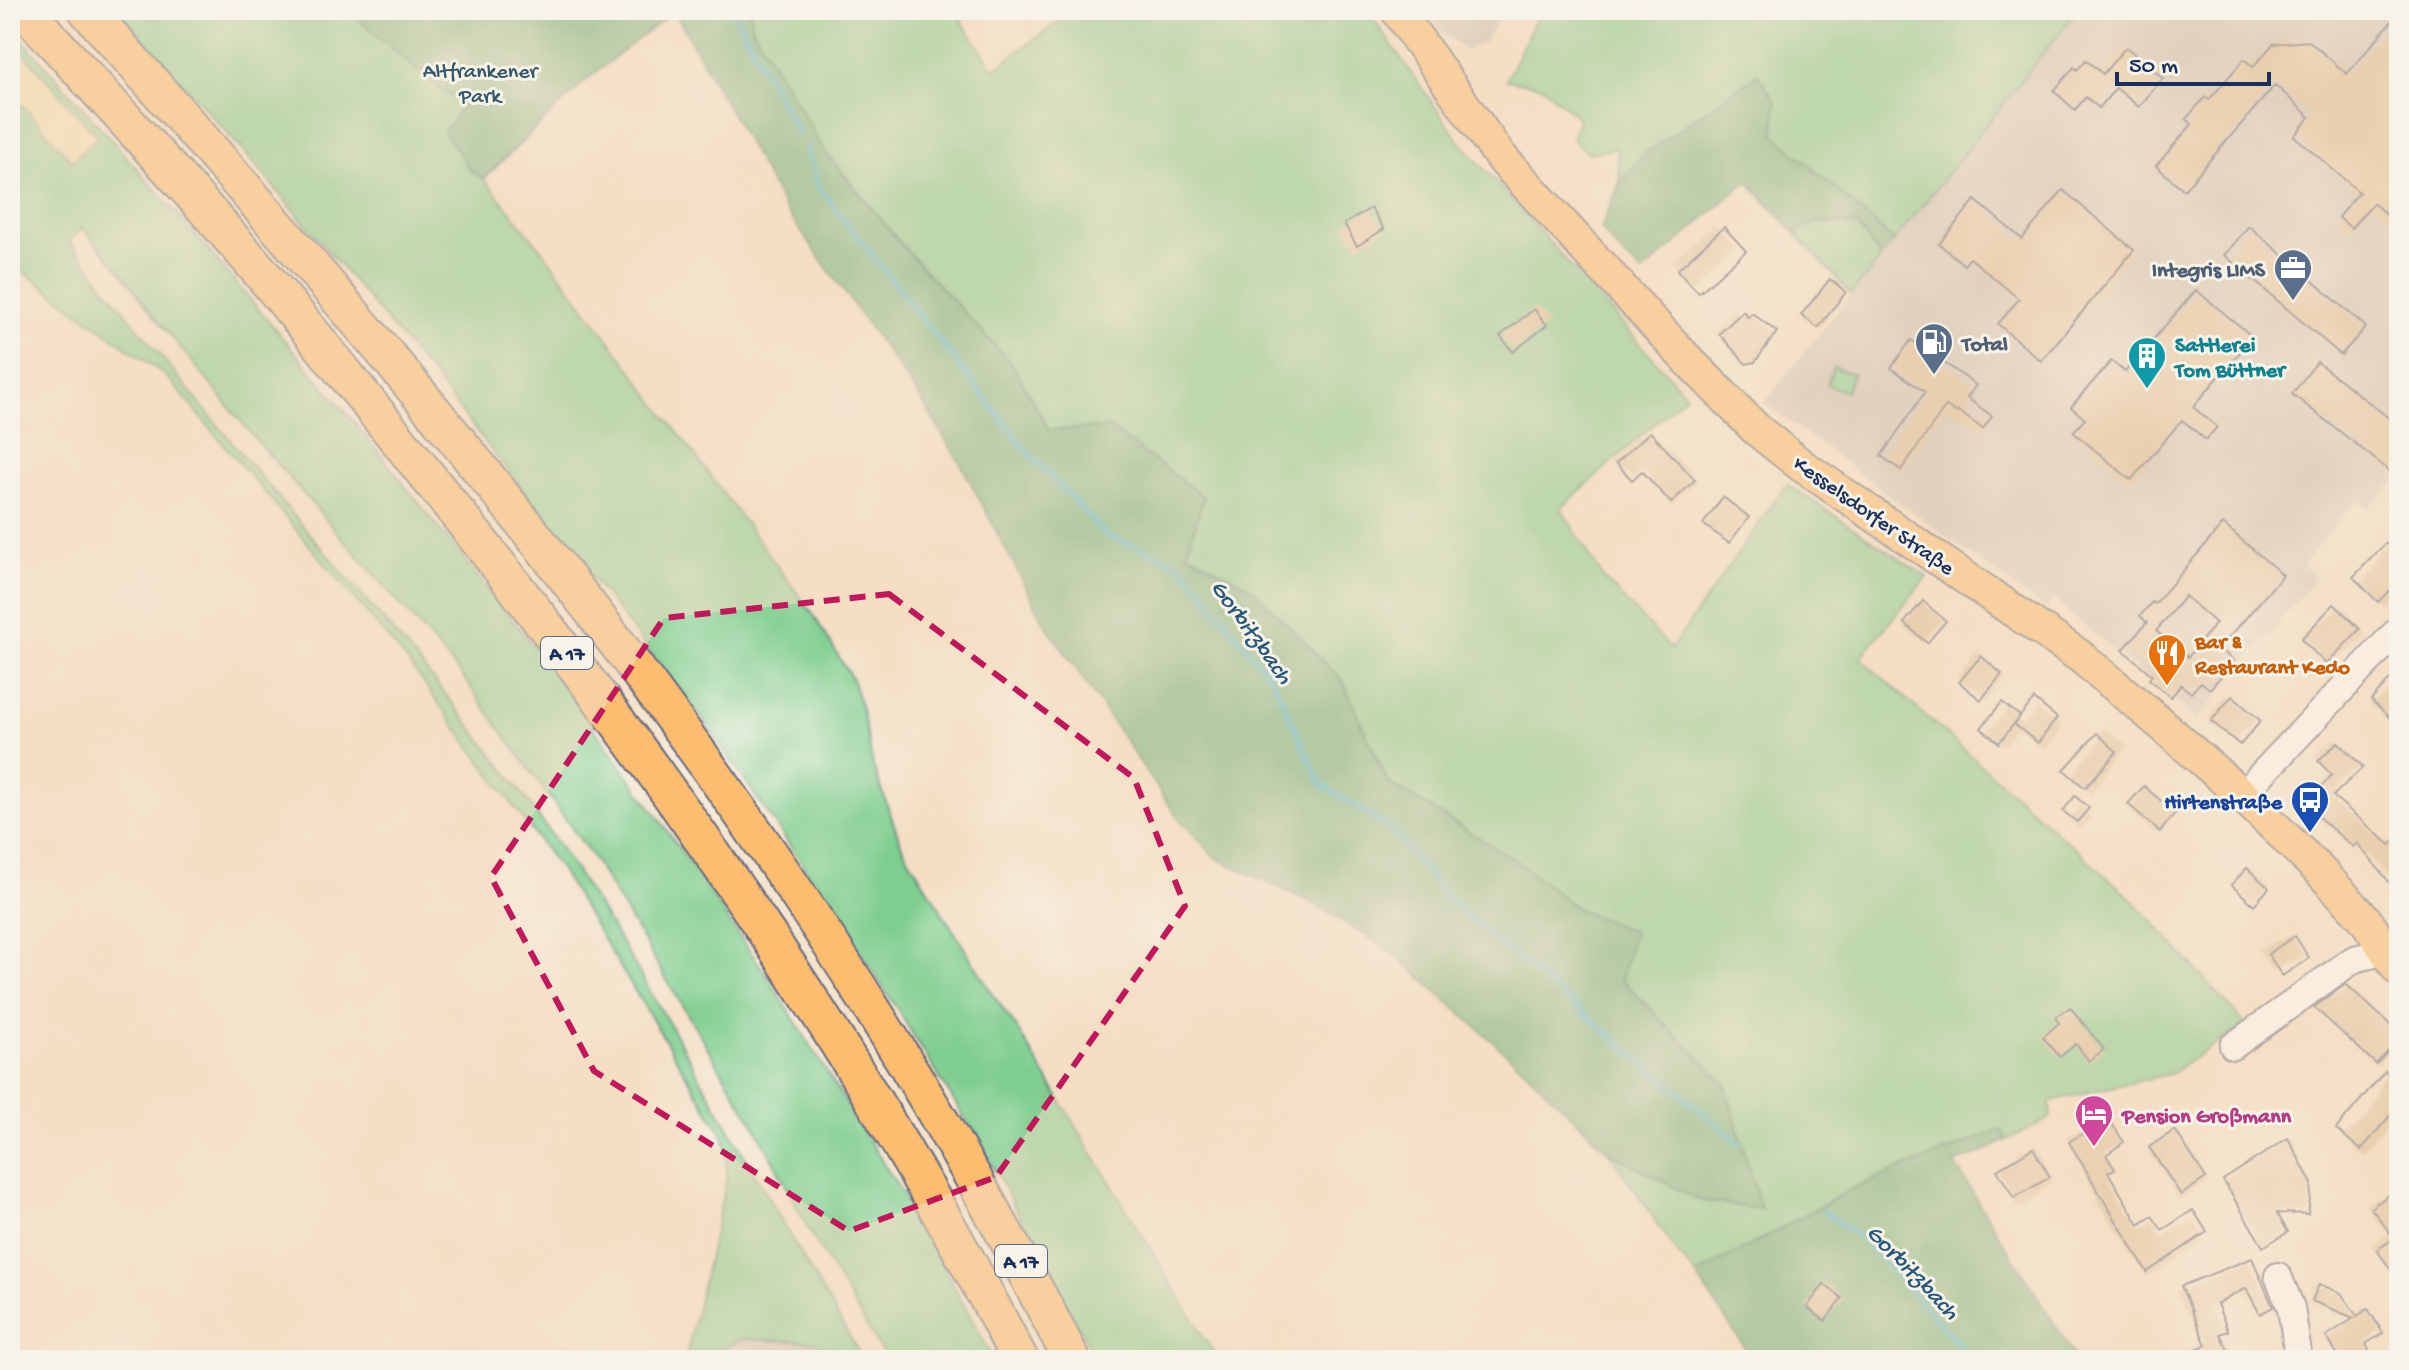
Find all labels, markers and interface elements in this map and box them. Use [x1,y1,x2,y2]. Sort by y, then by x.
scale bar [2117,36,2269,86]
text: 50 m [2129,53,2178,82]
park label: Altfrankener Park [423,60,540,111]
office icon: Integris LIMS [2272,247,2314,302]
place label: Integris LIMS [2152,259,2266,285]
fuel station icon: Total [1913,321,1955,376]
place label: Total [1960,333,2008,359]
place label: Sattlerei Tom Büttner [2173,334,2287,385]
building icon: Sattlerei Tom Büttner [2126,335,2168,390]
street label: Kesselsdorfer Straße [1787,452,1959,583]
water label: Gorbitzbach [1203,575,1298,692]
place label: Bar & Restaurant Kedo [2194,631,2351,682]
restaurant icon: Bar & Restaurant Kedo [2146,632,2188,687]
road number: A 17 [541,637,593,669]
bus stop icon: Hirtenstraße [2289,779,2331,834]
place label: Hirtenstraße [2164,791,2283,817]
hotel icon: Pension Großmann [2073,1093,2115,1148]
place label: Pension Großmann [2121,1105,2292,1131]
water label: Gorbitzbach [1859,1220,1965,1328]
road number: A 17 [995,1245,1047,1277]

